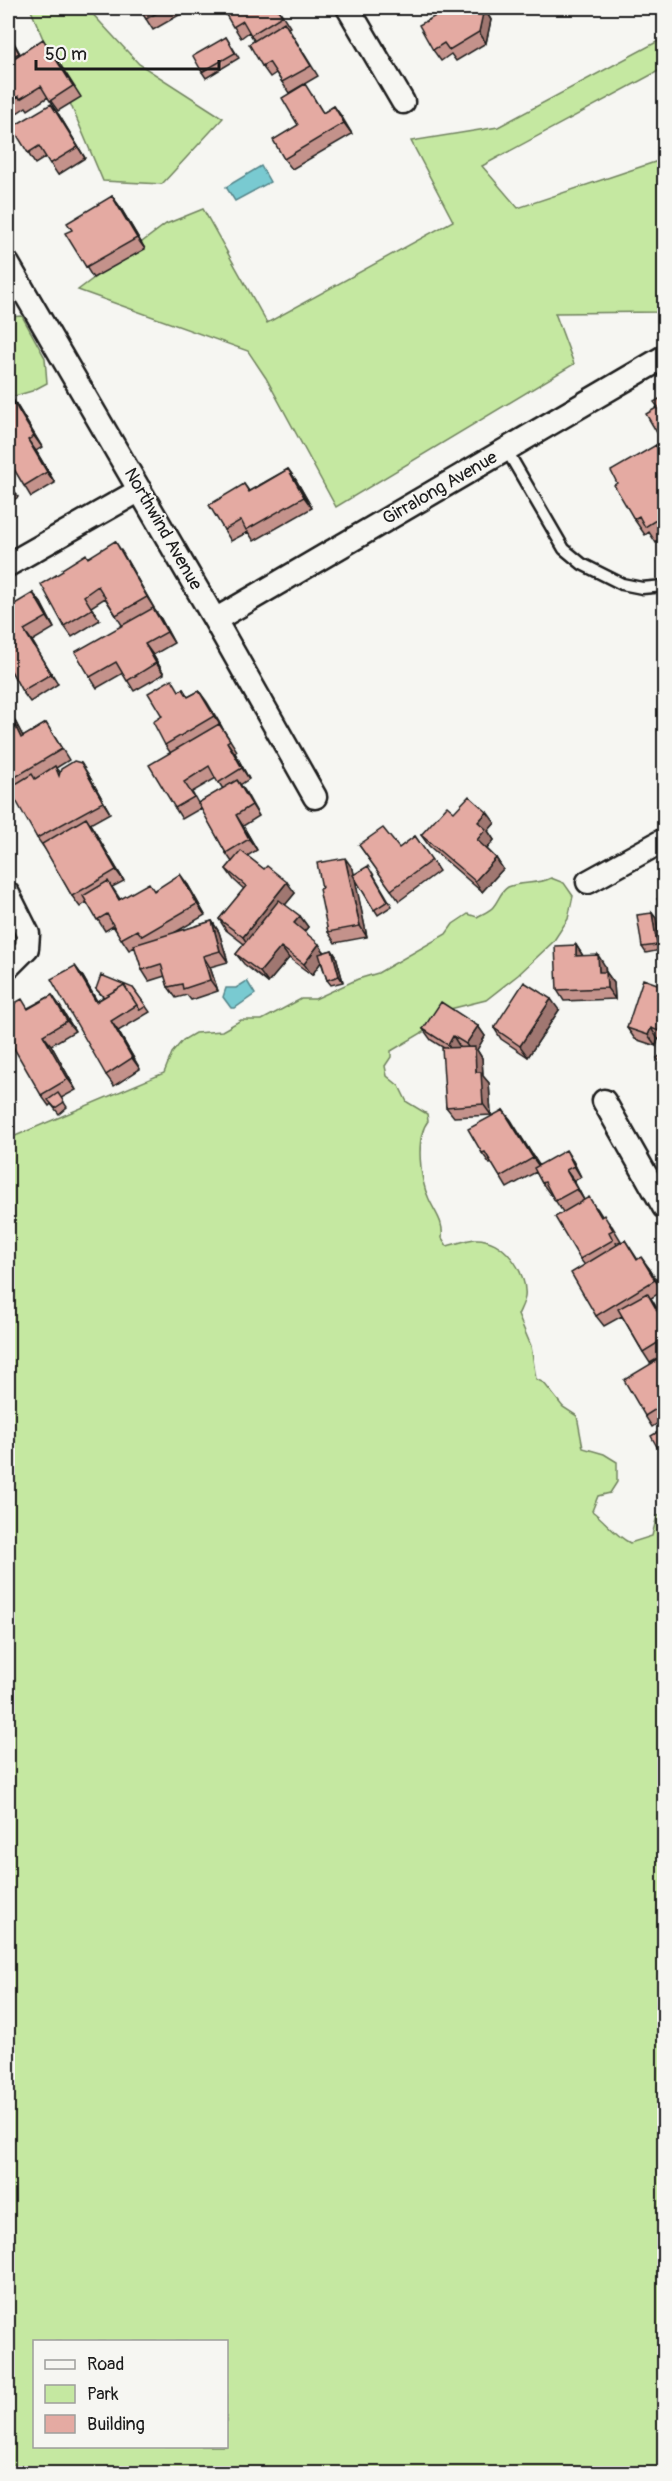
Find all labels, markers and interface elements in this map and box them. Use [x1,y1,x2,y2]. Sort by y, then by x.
scale bar [36,33,219,71]
text: 50 m [45,43,87,66]
street label: Girralong Avenue [379,446,502,530]
street label: Northwind Avenue [119,464,207,594]
legend [33,2340,228,2448]
text: Road [87,2353,124,2376]
text: Park [87,2383,119,2406]
text: Building [87,2413,145,2436]

